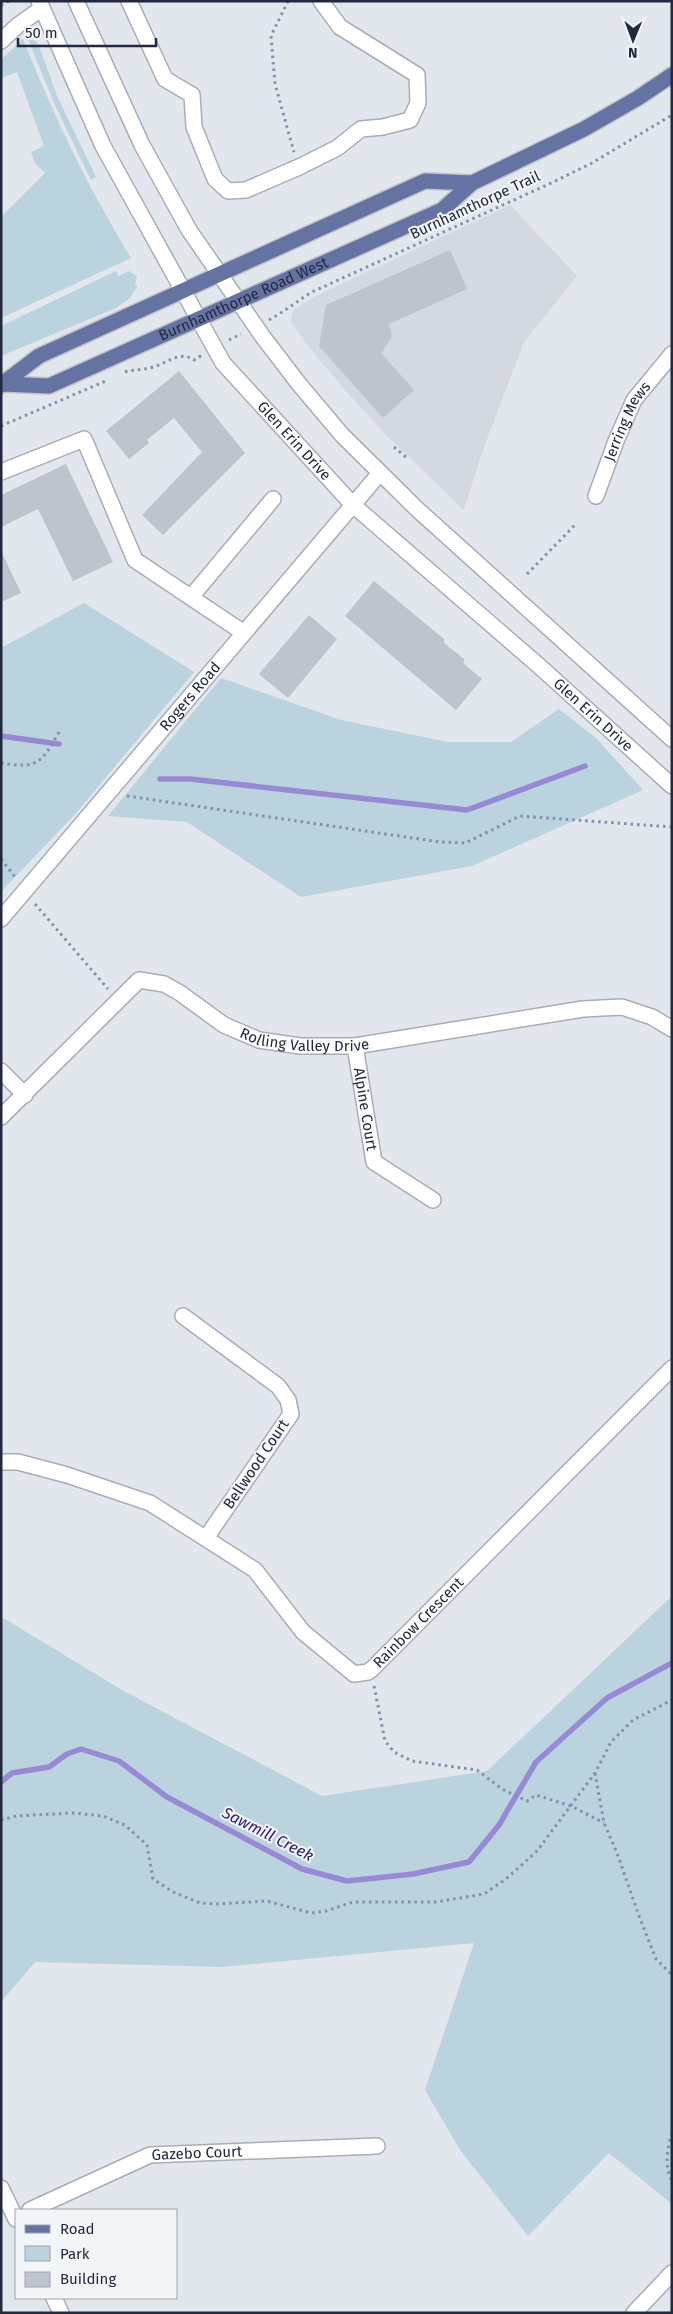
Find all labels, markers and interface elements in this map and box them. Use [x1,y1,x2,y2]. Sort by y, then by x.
scale bar [18,15,155,47]
north arrow [608,15,658,65]
text: 50 m [25,24,58,42]
text: N [628,44,638,61]
street label: Burnhamthorpe Trail [407,167,543,243]
street label: Burnhamthorpe Road West [156,253,331,345]
street label: Jerring Mews [600,378,654,464]
street label: Glen Erin Drive [254,398,335,484]
street label: Rogers Road [156,658,224,735]
street label: Glen Erin Drive [550,674,637,755]
street label: Rolling Valley Drive [237,1024,370,1055]
street label: Alpine Court [350,1066,381,1153]
street label: Bellwood Court [219,1415,293,1512]
street label: Rainbow Crescent [369,1573,468,1672]
water label: Sawmill Creek [218,1802,317,1865]
street label: Gazebo Court [151,2142,243,2164]
legend [15,2209,178,2299]
text: Road [60,2220,95,2238]
text: Park [60,2245,90,2263]
text: Building [60,2270,116,2288]

